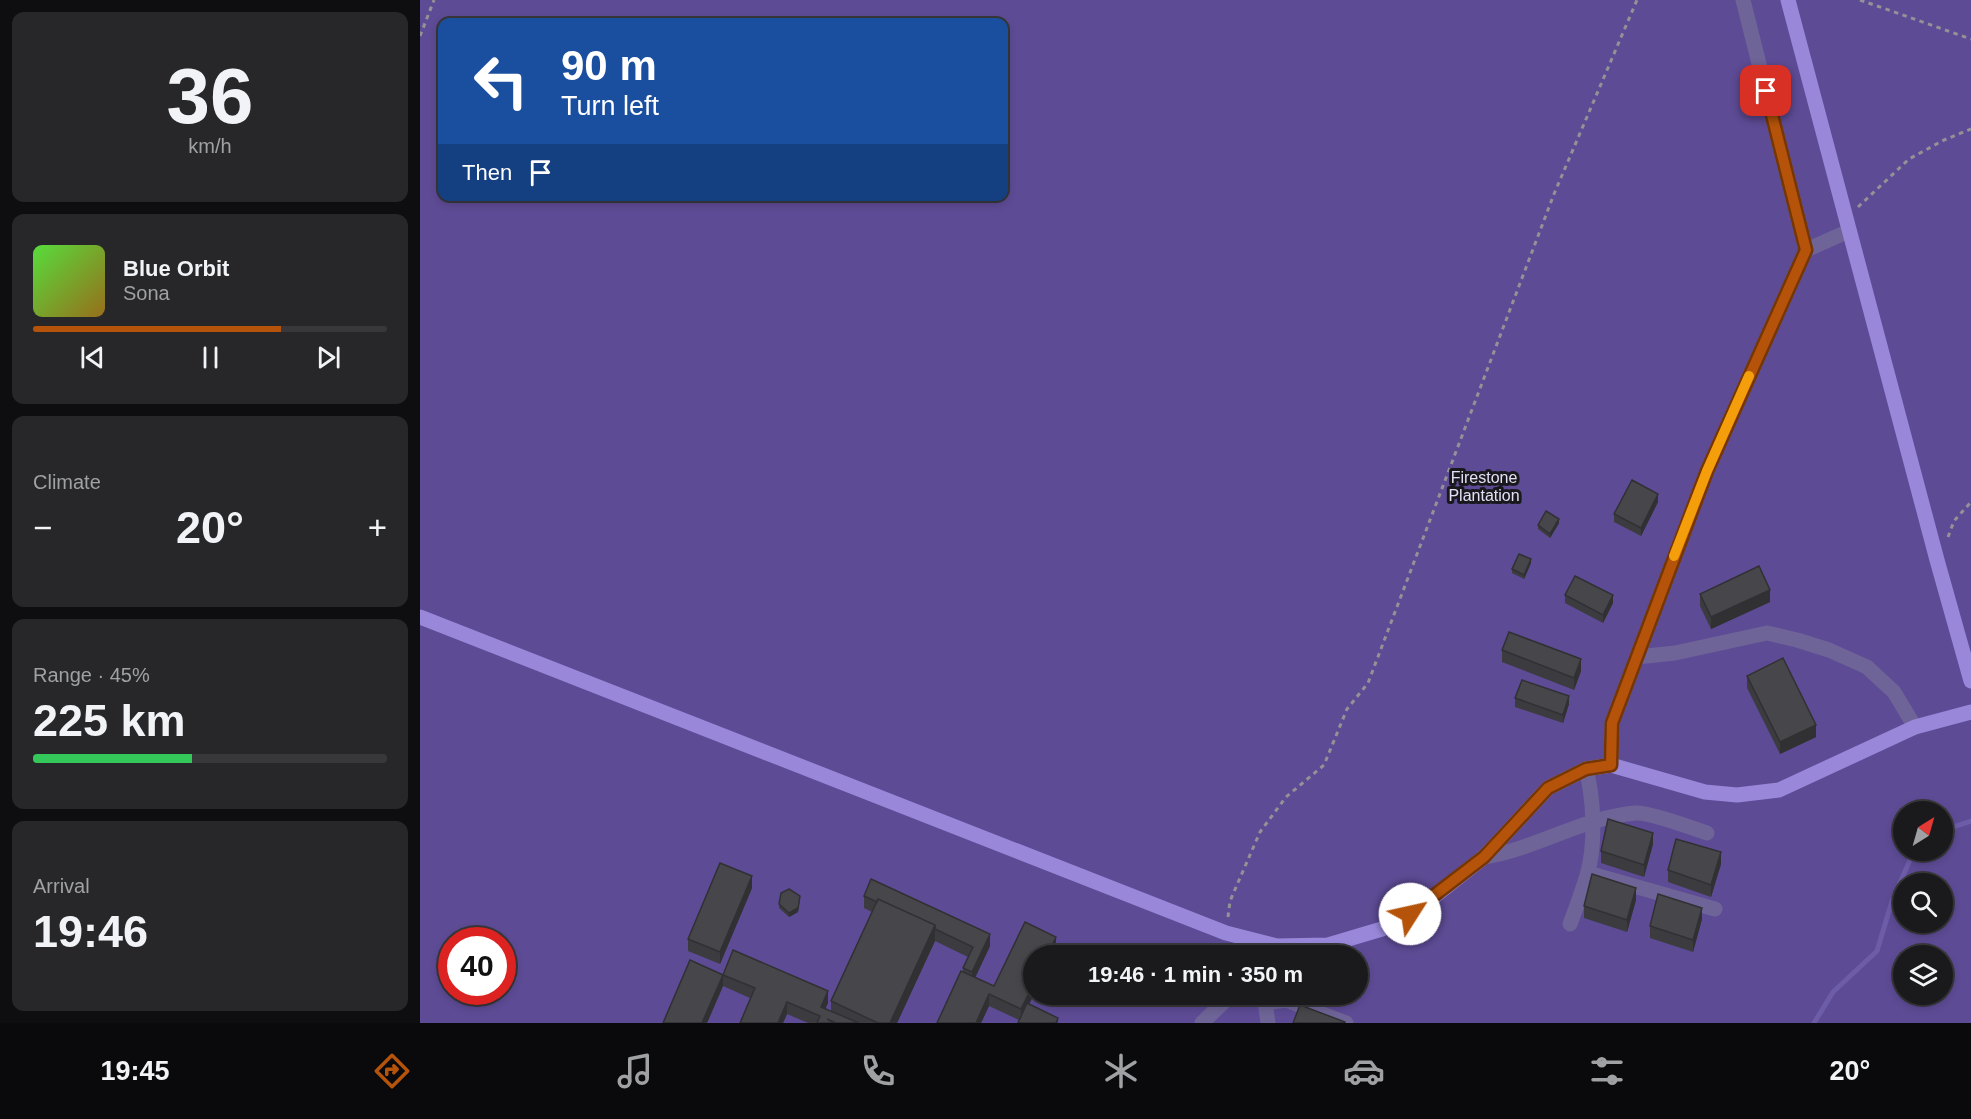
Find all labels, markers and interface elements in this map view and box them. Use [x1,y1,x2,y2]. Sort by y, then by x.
icon: left [462,42,540,120]
text: 90 m [561,42,657,89]
text: 36 [167,52,253,140]
pin [1740,65,1791,116]
icon: arrive [1749,74,1782,107]
text: Turn left [561,91,659,121]
text: km/h [188,135,232,157]
icon: arrive [524,156,557,189]
text: Then [462,160,512,185]
text: Blue Orbit [123,256,229,281]
text: Sona [123,282,170,304]
icon: previous [76,341,109,374]
icon: pause [194,341,227,374]
icon: next [312,341,345,374]
park label: Firestone Plantation [1448,469,1520,504]
text: Climate [33,471,101,493]
text: 20° [176,502,244,553]
text: − [33,509,52,546]
text: + [368,509,387,546]
text: Range · 45% [33,664,150,686]
text: 225 km [33,695,186,746]
north arrow [1893,801,1953,861]
map controls [1893,801,1953,1005]
button: search [1893,873,1953,933]
text: Arrival [33,875,90,897]
position arrow [1378,882,1442,946]
text: 19:46 [33,906,148,957]
speed limit sign: 40 [438,927,516,1005]
button: layers [1893,945,1953,1005]
text: 19:46 · 1 min · 350 m [1088,962,1303,987]
icon: directions [371,1050,413,1092]
icon: music [614,1050,656,1092]
icon: phone [857,1050,899,1092]
icon: climate [1100,1050,1142,1092]
icon: car [1343,1050,1385,1092]
icon: filters [1586,1050,1628,1092]
text: 19:45 [101,1056,170,1086]
text: 20° [1830,1056,1870,1086]

